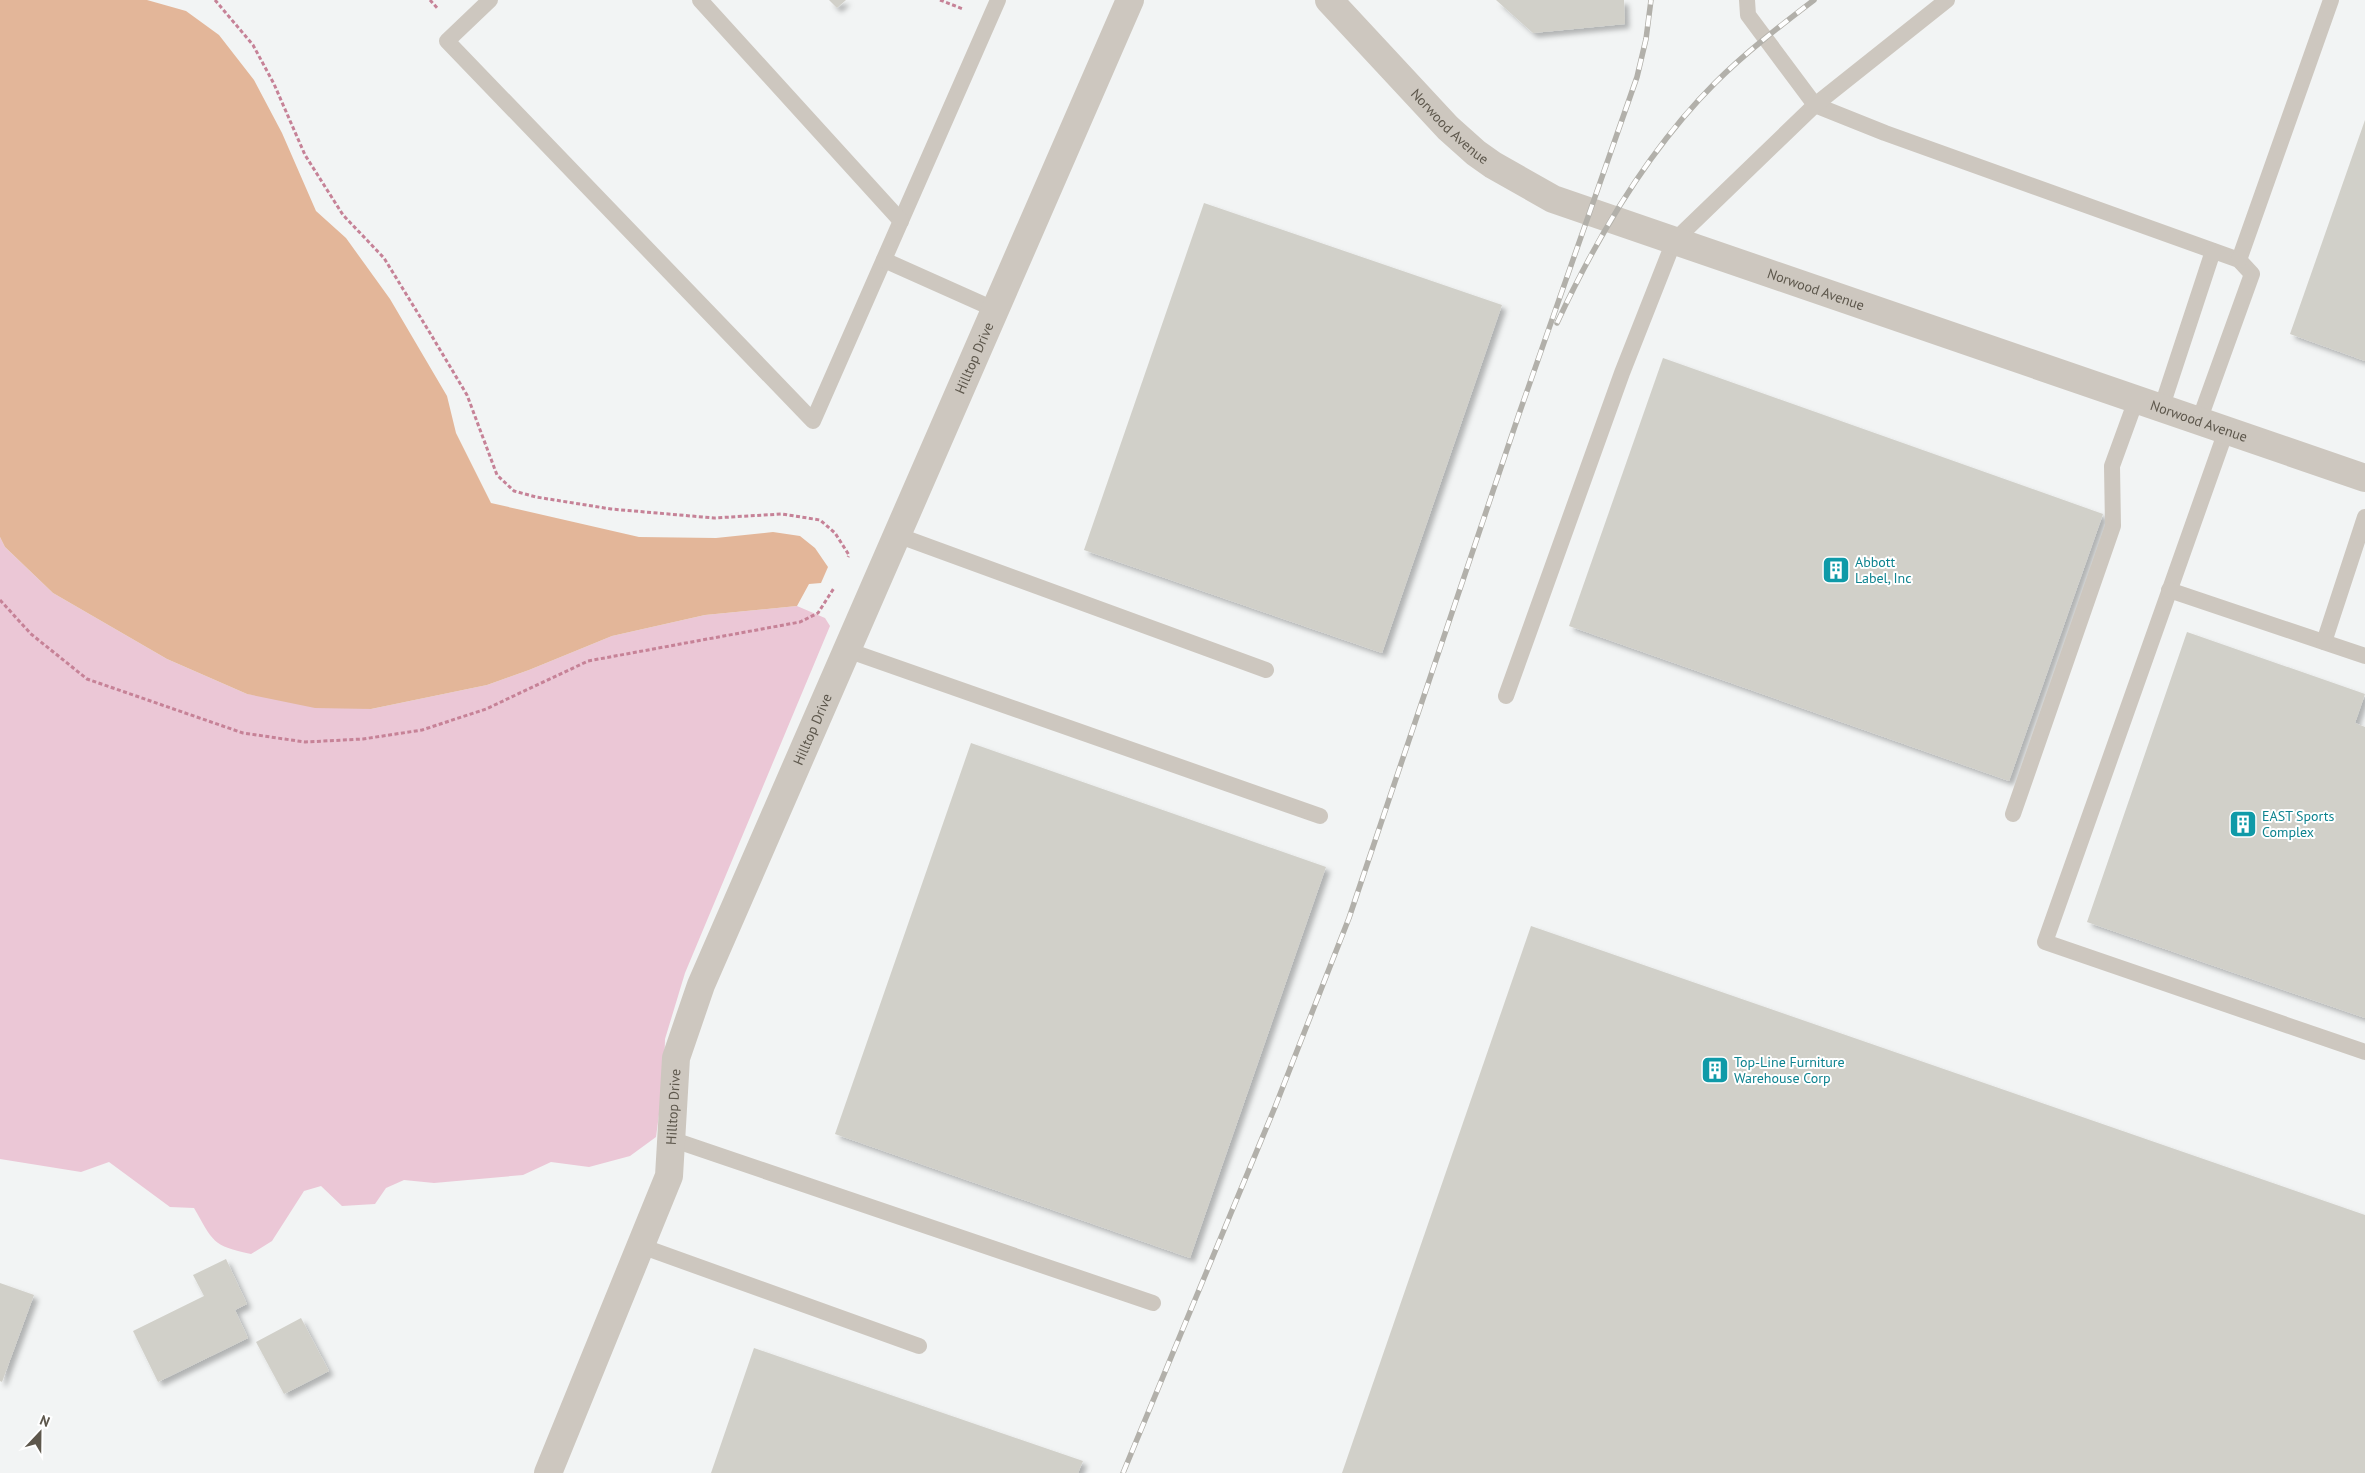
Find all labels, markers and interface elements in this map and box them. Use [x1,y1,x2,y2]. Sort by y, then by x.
street label: Norwood Avenue [1407,85,1492,168]
street label: Norwood Avenue [1765,264,1867,314]
street label: Hilltop Drive [951,319,998,397]
street label: Norwood Avenue [2148,396,2250,446]
place label: Abbott Label, Inc [1855,553,1912,587]
building icon: Abbott Label, Inc [1821,555,1851,585]
street label: Hilltop Drive [789,691,836,768]
place label: EAST Sports Complex [2262,807,2335,841]
building icon: EAST Sports Complex [2228,809,2258,839]
place label: Top-Line Furniture Warehouse Corp [1734,1053,1845,1087]
building icon: Top-Line Furniture Warehouse Corp [1700,1055,1730,1085]
street label: Hilltop Drive [662,1068,684,1145]
north arrow [15,1408,65,1458]
text: N [37,1411,53,1431]

